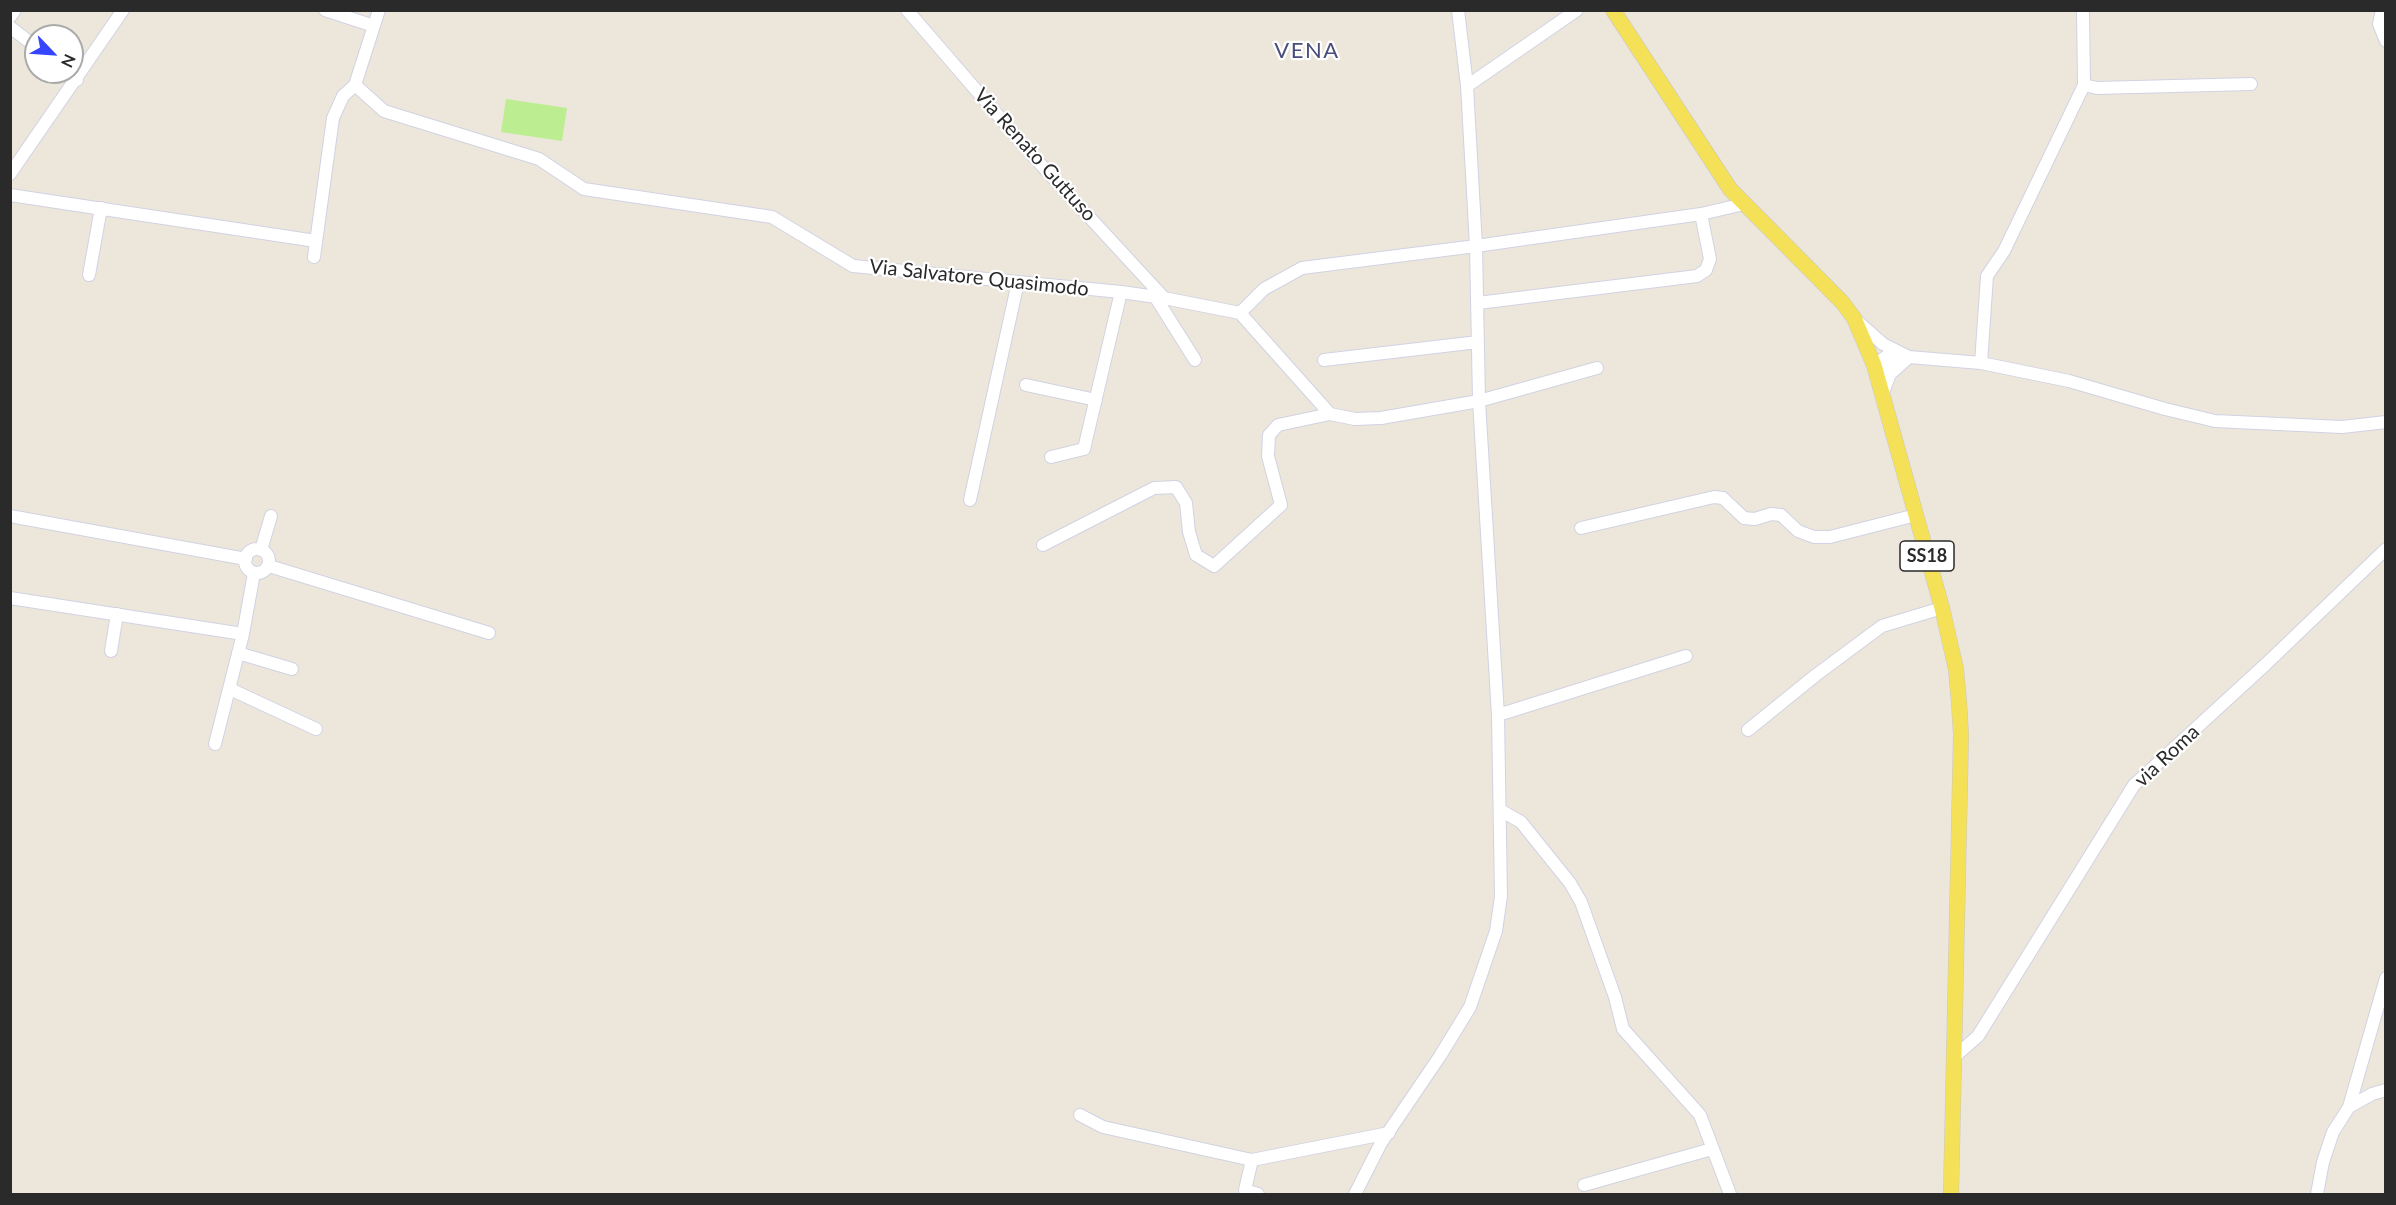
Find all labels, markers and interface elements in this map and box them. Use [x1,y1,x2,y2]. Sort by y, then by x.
north arrow [24,24,84,84]
district label: VENA [1274,38,1340,64]
text: N [58,51,80,71]
street label: Via Renato Guttuso [969,84,1101,226]
street label: Via Salvatore Quasimodo [868,255,1090,301]
road number: SS18 [1900,541,1954,571]
street label: via Roma [2130,720,2204,792]

